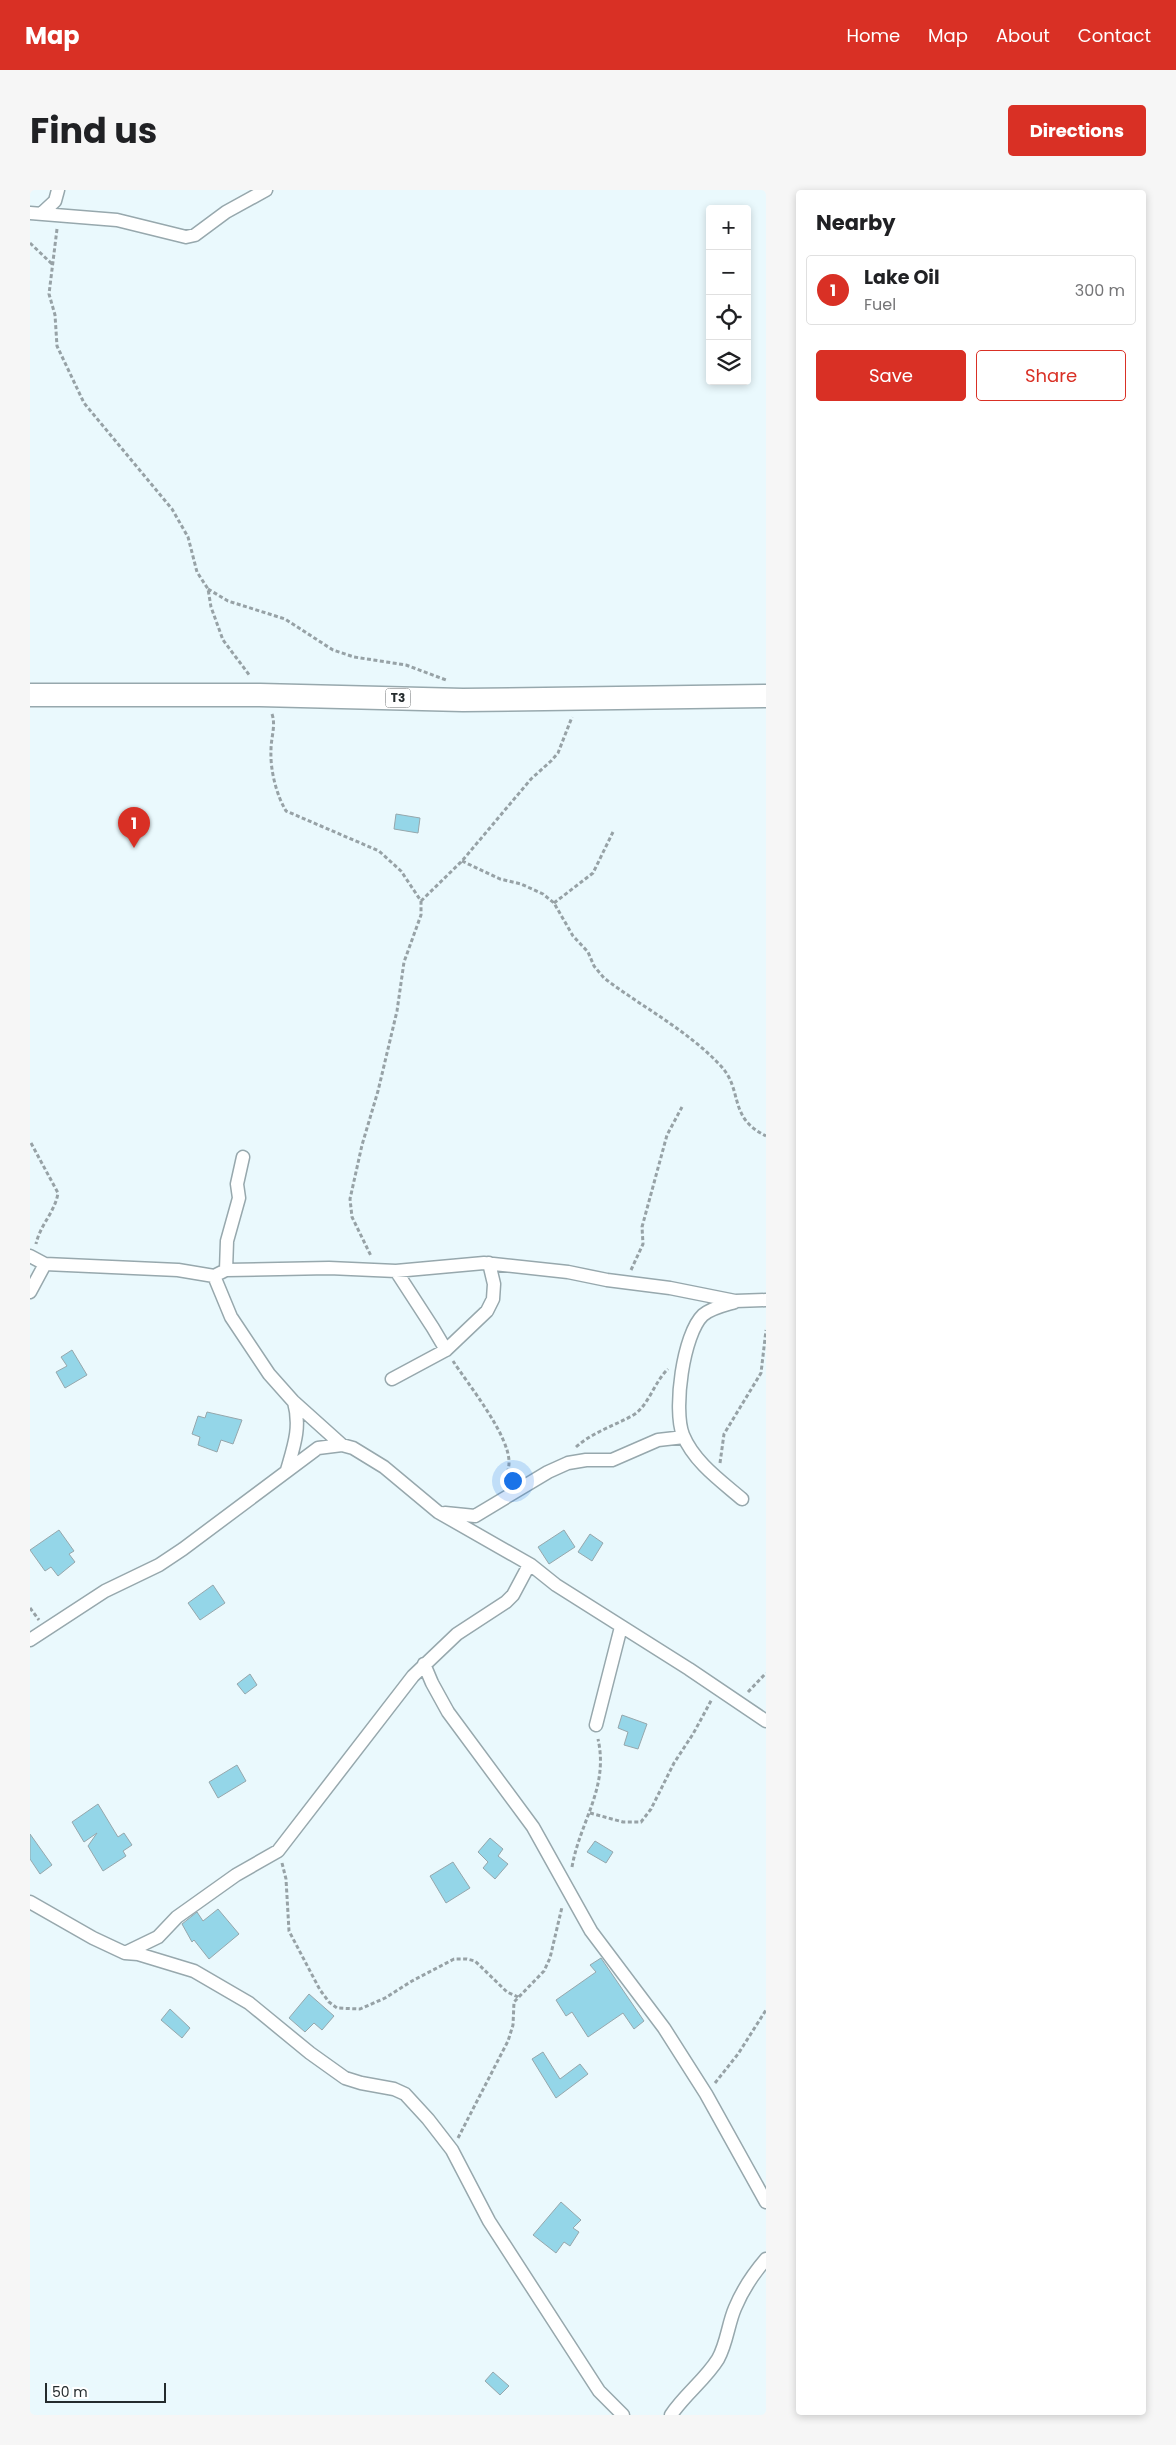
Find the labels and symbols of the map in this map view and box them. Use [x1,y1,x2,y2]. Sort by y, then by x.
road number: T3 [386,688,410,708]
pin: 1 [118,807,150,848]
your location [500,1468,526,1494]
scale bar [45,2380,166,2403]

